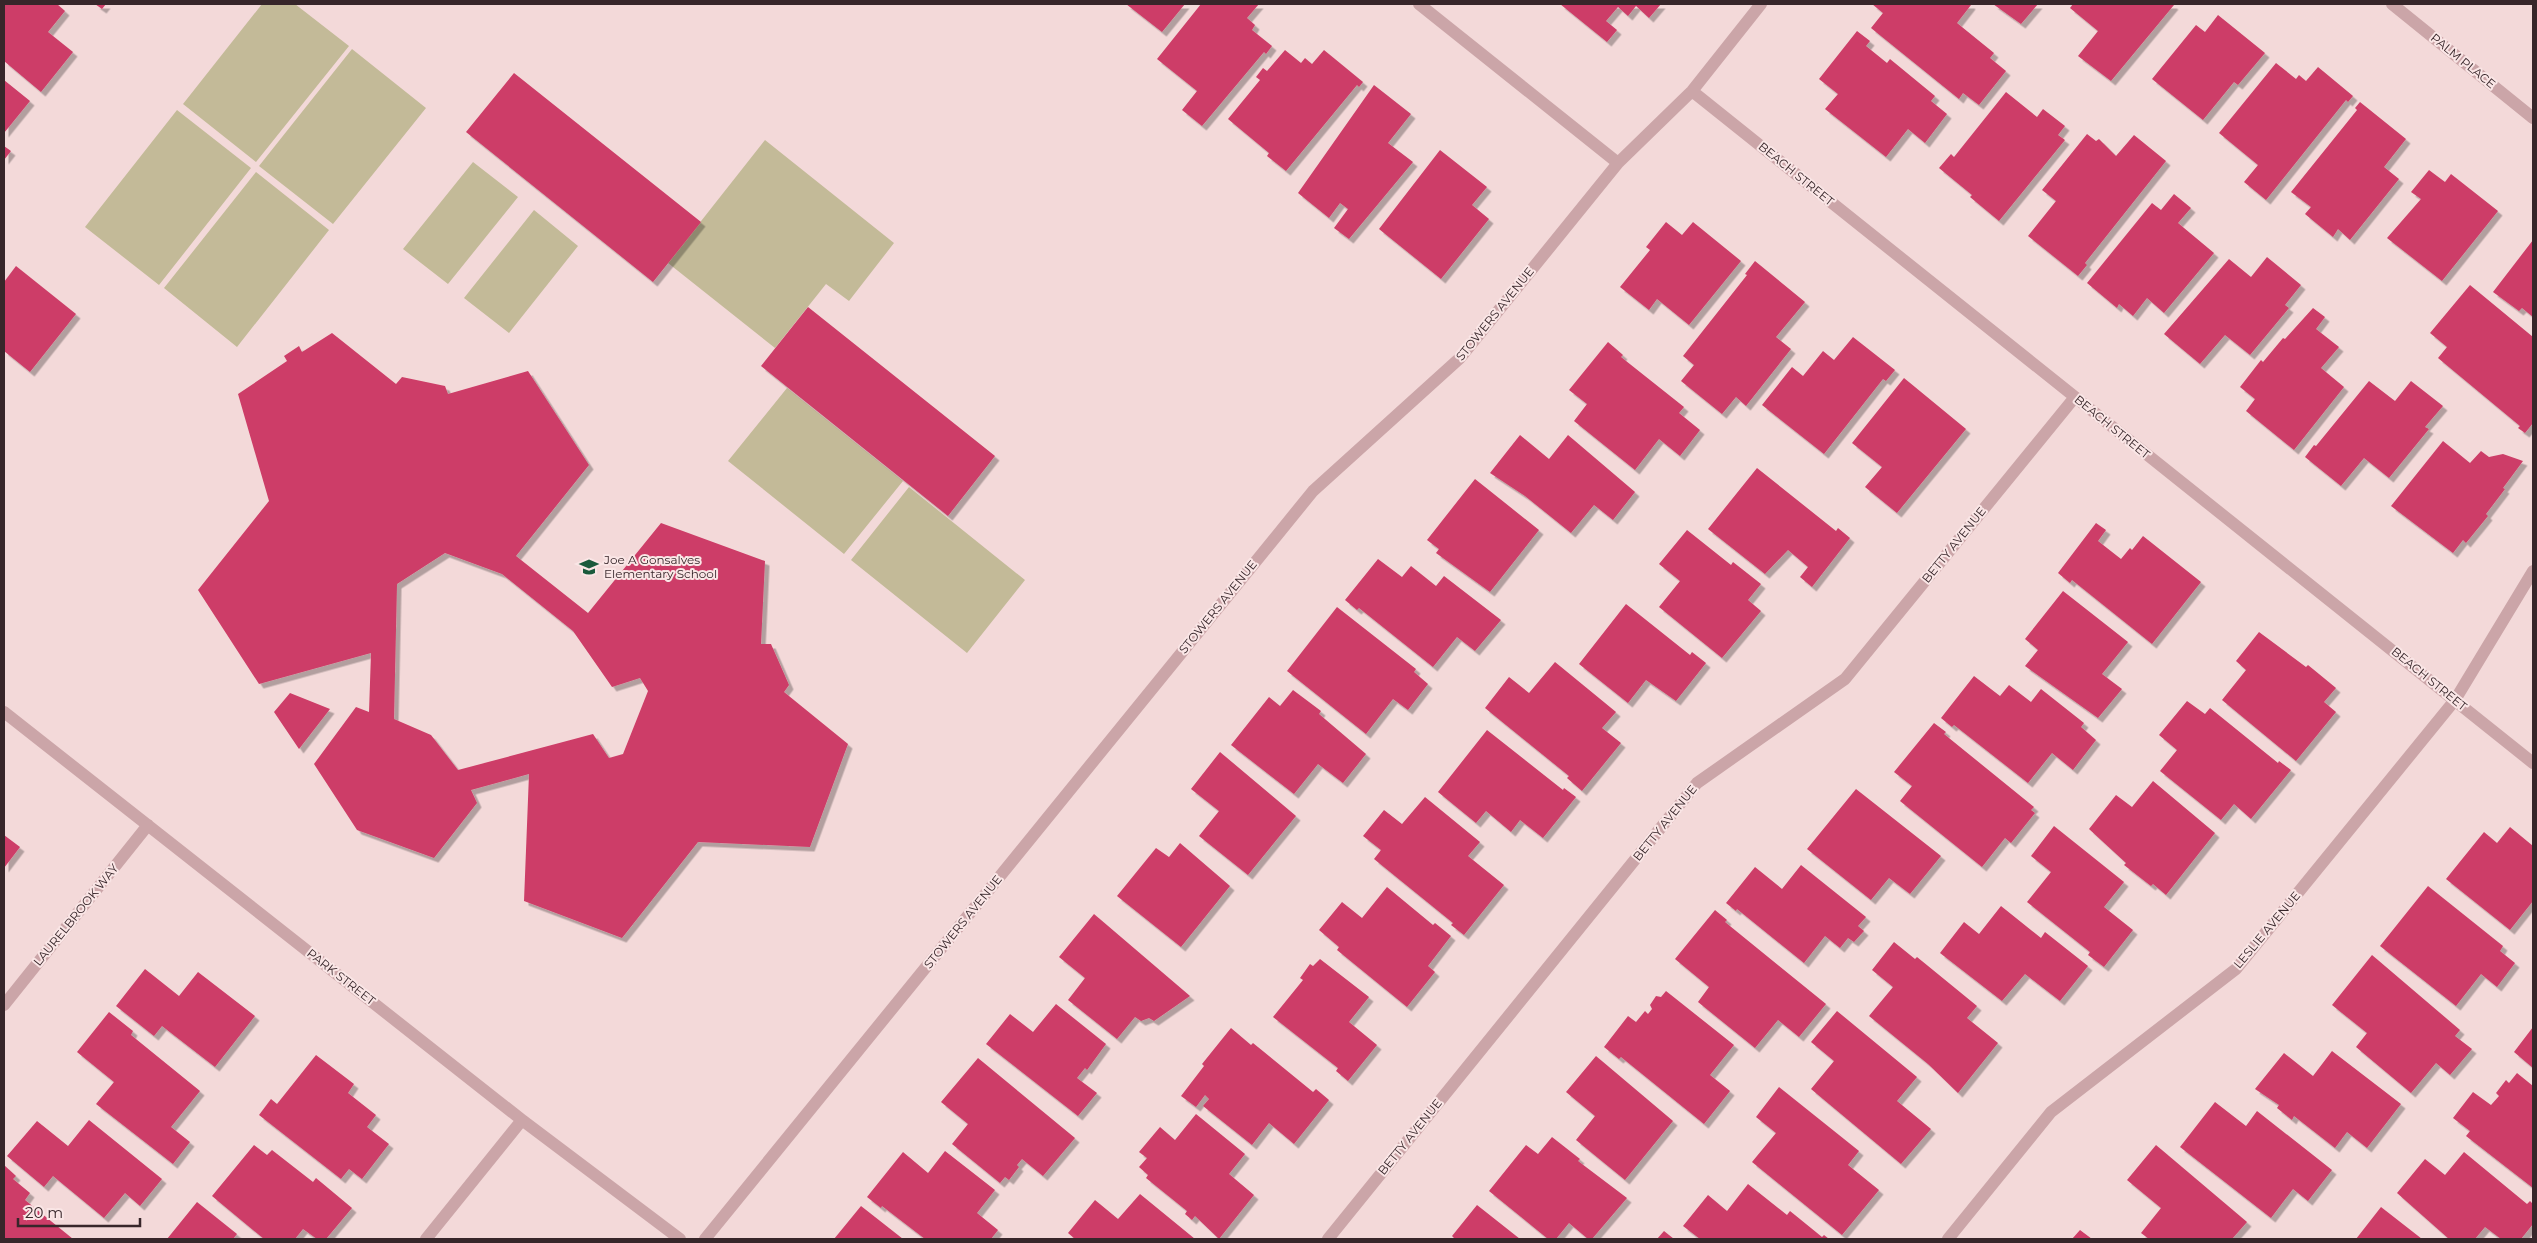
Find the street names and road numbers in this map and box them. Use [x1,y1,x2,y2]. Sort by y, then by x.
street label: PALM PLACE [2428,30,2499,91]
street label: BEACH STREET [1756,139,1837,209]
street label: STOWERS AVENUE [1452,264,1537,363]
street label: BEACH STREET [2072,392,2153,462]
street label: BETTY AVENUE [1918,504,1989,586]
street label: STOWERS AVENUE [1175,557,1260,656]
street label: BEACH STREET [2389,644,2470,714]
street label: BETTY AVENUE [1629,782,1700,864]
street label: LAURELBROOK WAY [30,860,122,969]
street label: STOWERS AVENUE [920,872,1005,971]
street label: LESLIE AVENUE [2230,888,2303,971]
street label: PARK STREET [304,945,379,1008]
street label: BETTY AVENUE [1374,1096,1445,1178]

